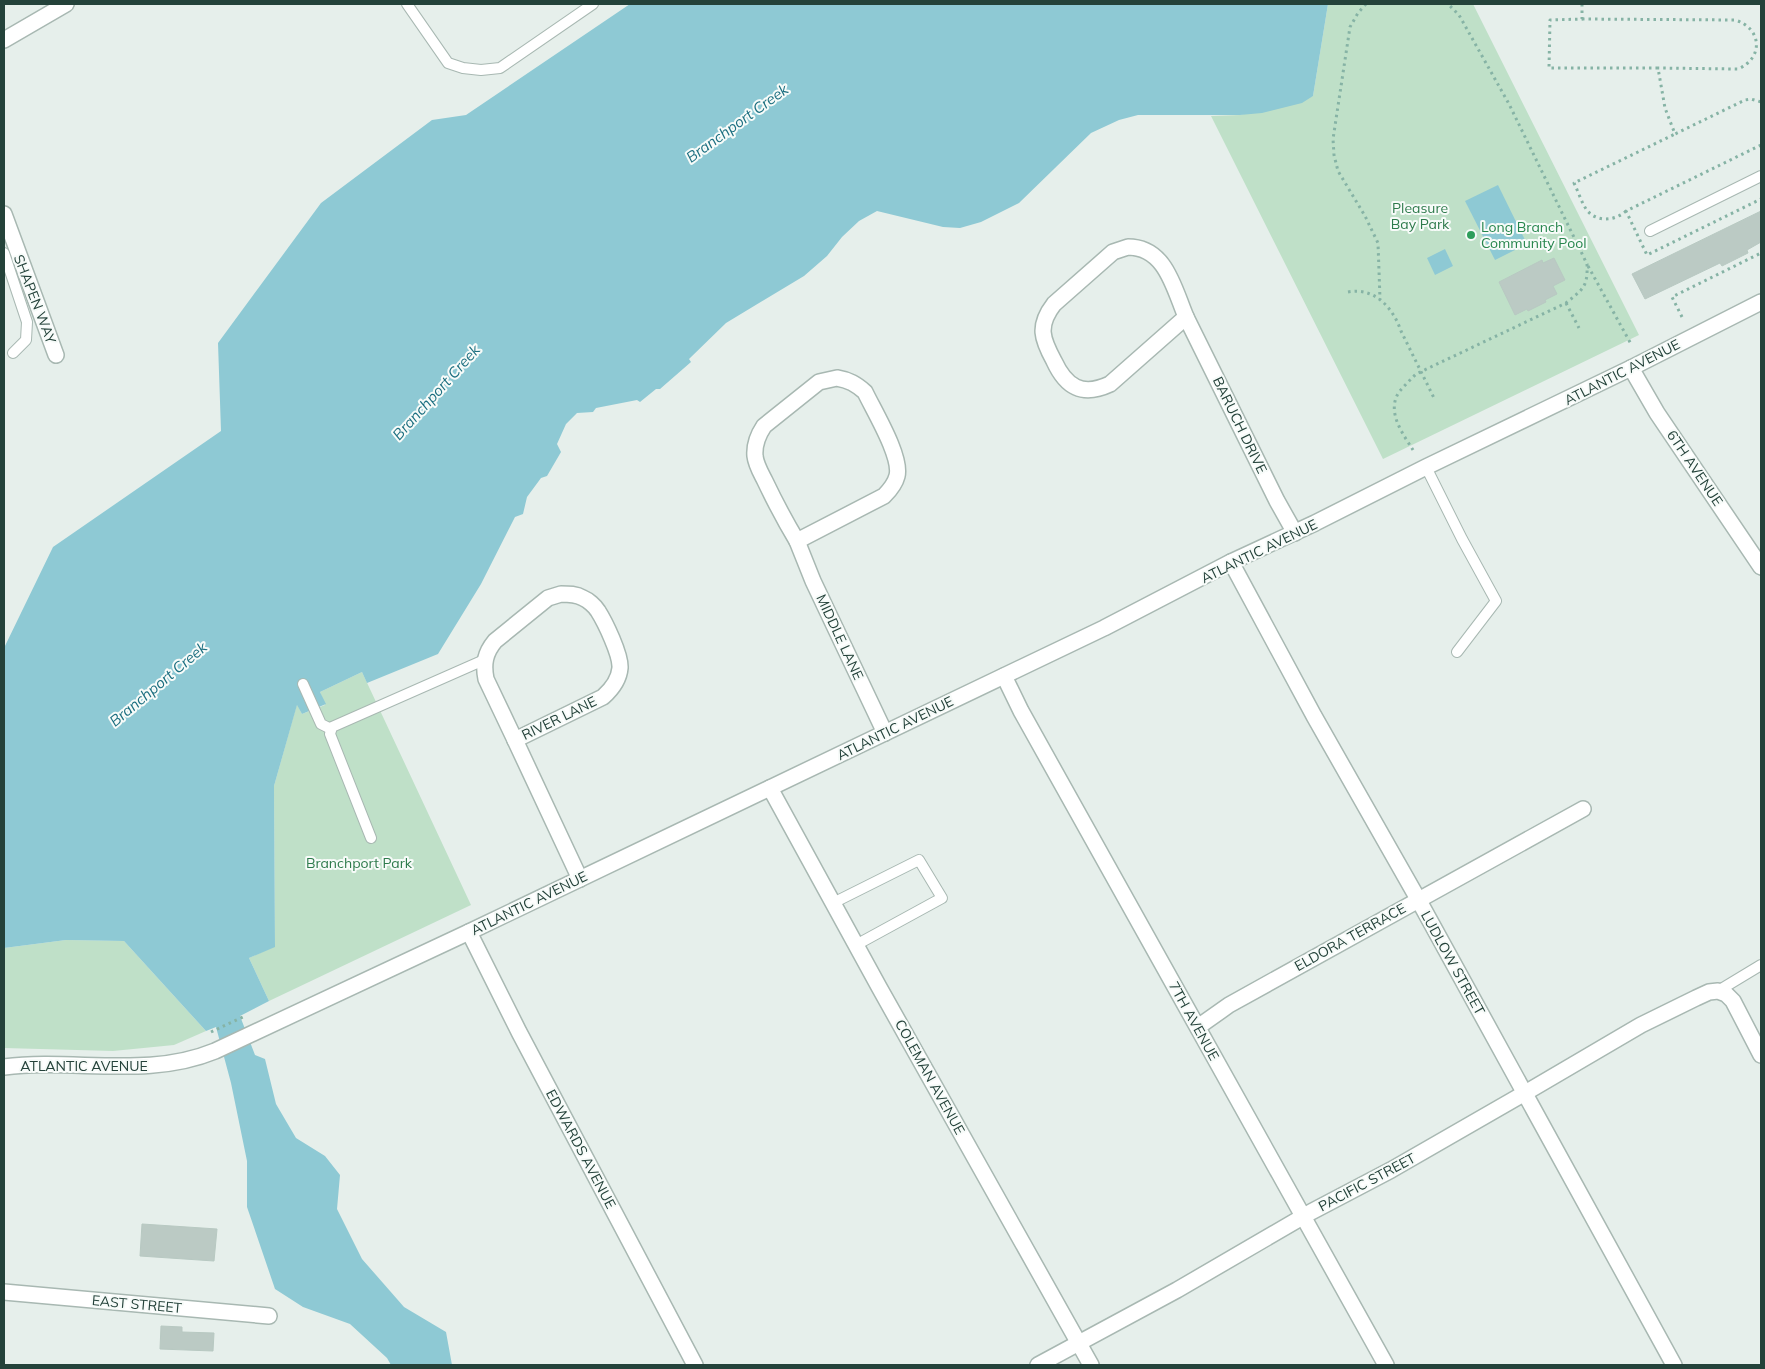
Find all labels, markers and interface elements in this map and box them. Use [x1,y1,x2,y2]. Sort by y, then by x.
water label: Branchport Creek [682,79,793,166]
park label: Pleasure Bay Park [1391,199,1450,233]
place label: Long Branch Community Pool [1481,218,1586,252]
marker: Long Branch Community Pool [1465,229,1477,241]
street label: SHAPEN WAY [10,252,60,347]
street label: ATLANTIC AVENUE [1561,335,1683,409]
water label: Branchport Creek [388,339,485,444]
street label: BARUCH DRIVE [1209,374,1271,476]
street label: 6TH AVENUE [1663,427,1727,509]
street label: ATLANTIC AVENUE [1198,515,1320,587]
street label: MIDDLE LANE [812,591,868,683]
water label: Branchport Creek [105,637,212,730]
street label: RIVER LANE [519,692,599,744]
street label: ATLANTIC AVENUE [834,692,956,764]
park label: Branchport Park [306,854,413,872]
street label: ATLANTIC AVENUE [468,867,590,939]
street label: ELDORA TERRACE [1291,899,1409,975]
street label: LUDLOW STREET [1417,908,1489,1019]
street label: 7TH AVENUE [1165,978,1223,1064]
street label: COLEMAN AVENUE [891,1016,969,1138]
street label: ATLANTIC AVENUE [20,1057,148,1075]
street label: EDWARDS AVENUE [542,1086,620,1212]
street label: PACIFIC STREET [1315,1149,1419,1215]
street label: EAST STREET [91,1291,183,1317]

